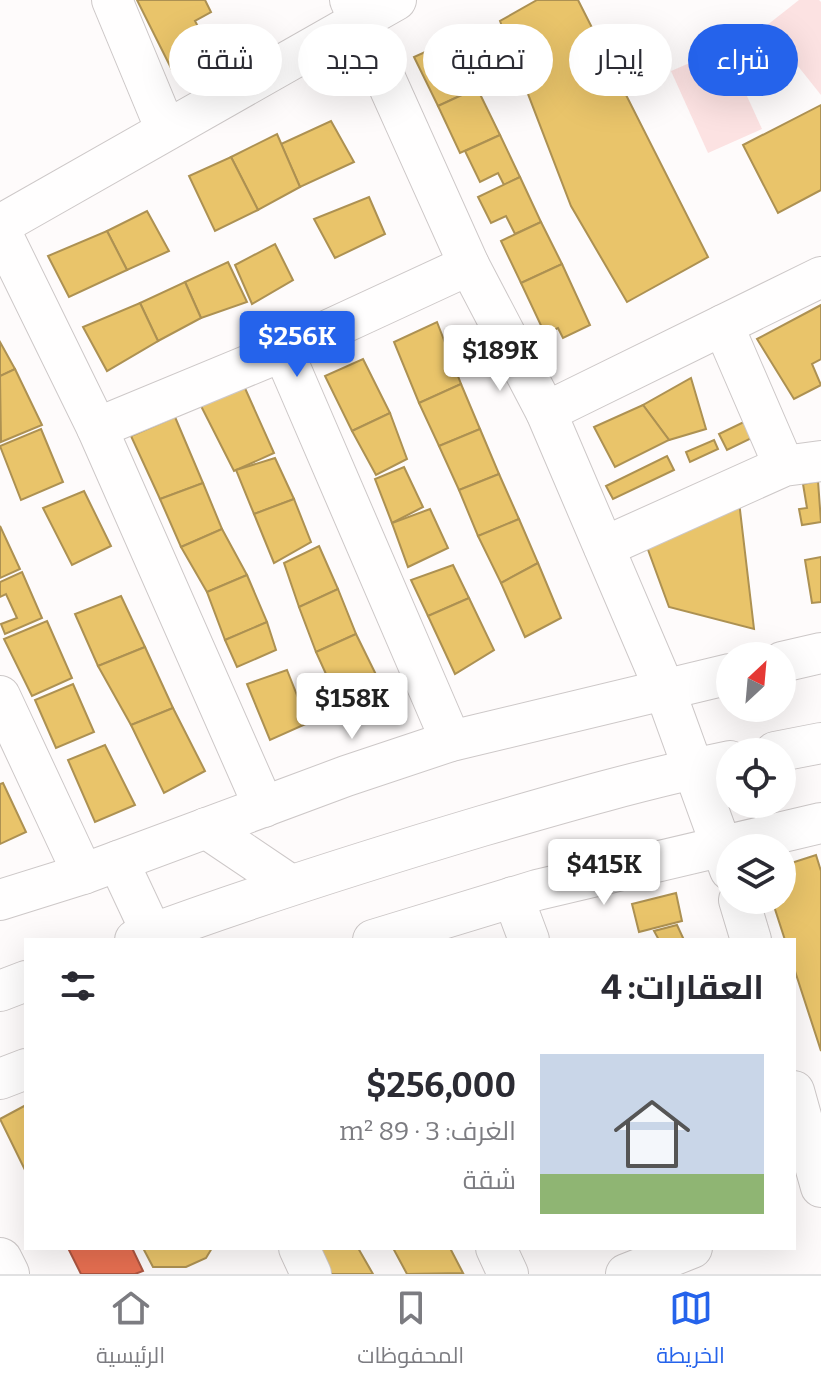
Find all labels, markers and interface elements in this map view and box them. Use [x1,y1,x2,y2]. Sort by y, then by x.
chip: شقة [169,24,282,96]
chip: جديد [298,24,407,96]
chip: تصفية [423,24,553,96]
chip: إيجار [569,24,672,96]
chip: شراء [688,24,798,96]
pin: $256K [241,311,353,379]
text: $256K [258,321,336,352]
pin: $189K [444,325,556,393]
text: $189K [462,335,538,366]
north arrow [716,642,796,722]
map controls [716,642,796,914]
pin: $158K [296,673,408,741]
text: $158K [315,683,389,714]
button: locate [716,738,796,818]
button: layers [716,834,796,914]
pin: $415K [548,839,660,907]
text: $415K [566,849,642,880]
icon: filters [56,964,100,1008]
text: العقارات: 4 [601,967,764,1008]
text: $256,000 [366,1065,516,1106]
icon: home [604,1086,700,1182]
text: الغرف: 3 · 89 m² [339,1116,516,1147]
text: شقة [463,1165,516,1196]
tab: الرئيسية [96,1286,165,1376]
tab: المحفوظات [357,1286,464,1376]
tab: الخريطة [656,1286,725,1376]

